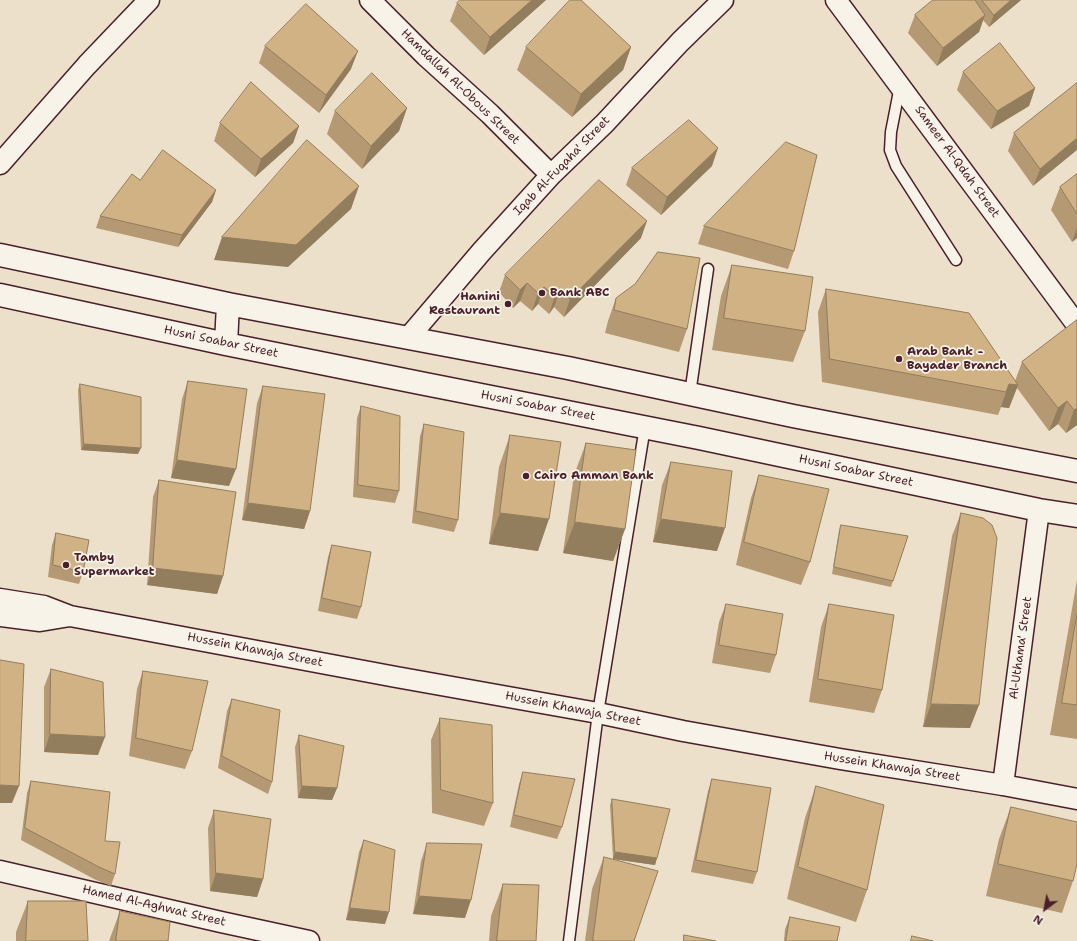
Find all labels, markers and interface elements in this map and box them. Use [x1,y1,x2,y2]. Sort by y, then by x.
street label: Hamdallah Al-Obous Street [398,26,522,148]
street label: Sameer Al-Qdah Street [912,103,1002,221]
street label: Iqab Al-Fuqaha' Street [511,113,613,219]
place label: Bank ABC [550,286,609,300]
marker: Bank ABC [537,288,547,298]
place label: Hanini Restaurant [429,290,500,318]
marker: Hanini Restaurant [503,299,513,309]
street label: Husni Soabar Street [163,323,279,361]
place label: Arab Bank - Bayader Branch [907,345,1007,373]
marker: Arab Bank - Bayader Branch [894,354,904,364]
street label: Husni Soabar Street [479,388,597,424]
street label: Husni Soabar Street [798,452,914,490]
place label: Cairo Amman Bank [534,469,654,483]
marker: Cairo Amman Bank [521,471,531,481]
place label: Tamby Supermarket [74,551,155,579]
marker: Tamby Supermarket [61,560,71,570]
street label: Al-Uthama' Street [1007,596,1035,700]
street label: Hussein Khawaja Street [186,630,324,670]
street label: Hussein Khawaja Street [504,689,642,729]
street label: Hussein Khawaja Street [823,749,961,785]
street label: Hamed Al-Aghwat Street [81,882,227,930]
north arrow [1025,889,1065,929]
text: N [1031,911,1046,928]

